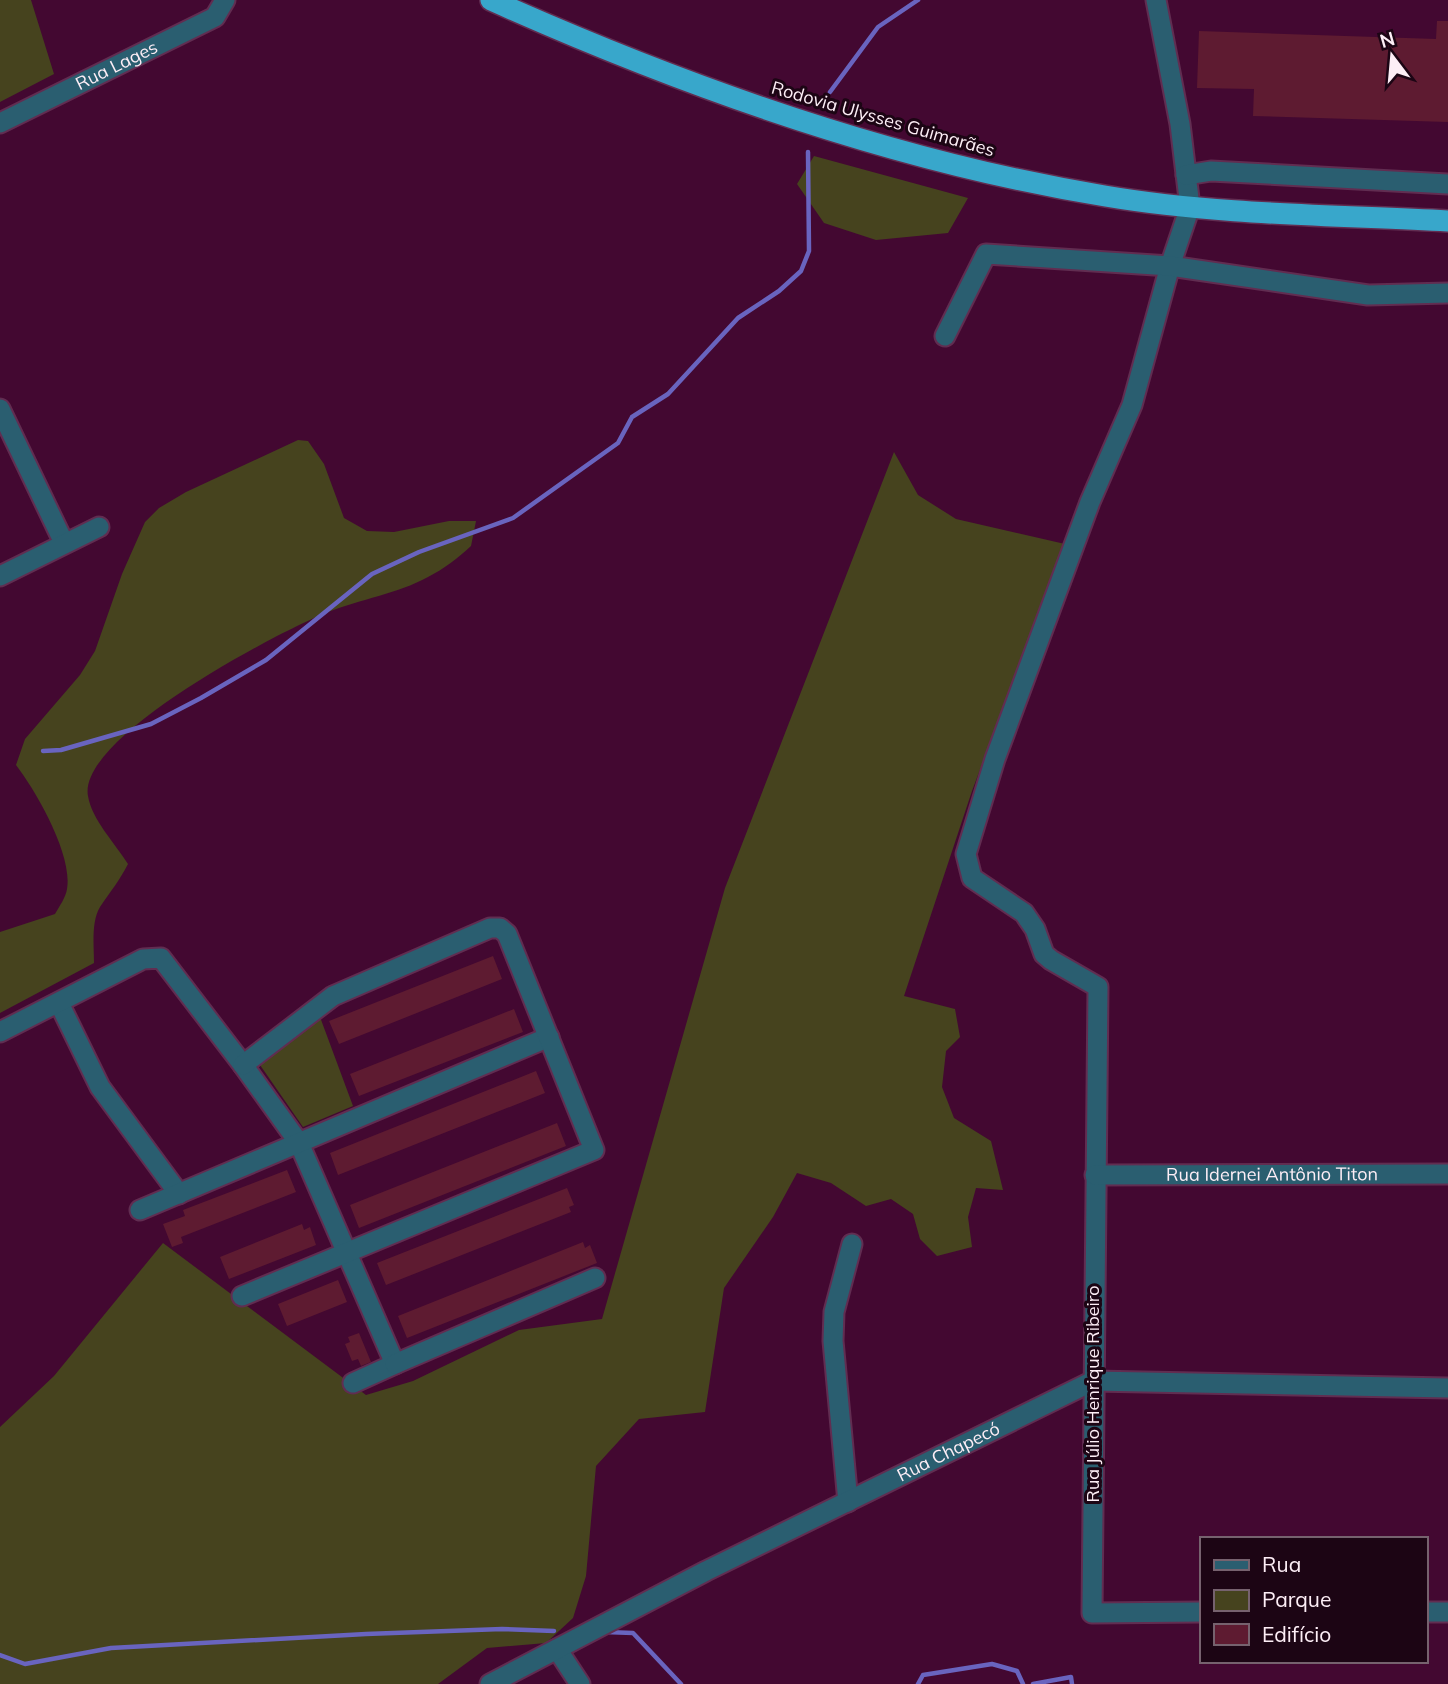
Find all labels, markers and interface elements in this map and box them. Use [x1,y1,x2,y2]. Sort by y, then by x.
north arrow [1357,21,1427,91]
text: N [1377,26,1398,53]
street label: Rua Lages [72,35,161,95]
street label: Rodovia Ulysses Guimarães [769,76,998,161]
street label: Rua Idernei Antônio Titon [1166,1162,1378,1186]
street label: Rua Júlio Henrique Ribeiro [1081,1285,1104,1503]
street label: Rua Chapecó [893,1417,1004,1486]
legend [1200,1537,1427,1663]
text: Rua [1262,1551,1301,1577]
text: Parque [1262,1586,1331,1612]
text: Edifício [1262,1621,1331,1647]

